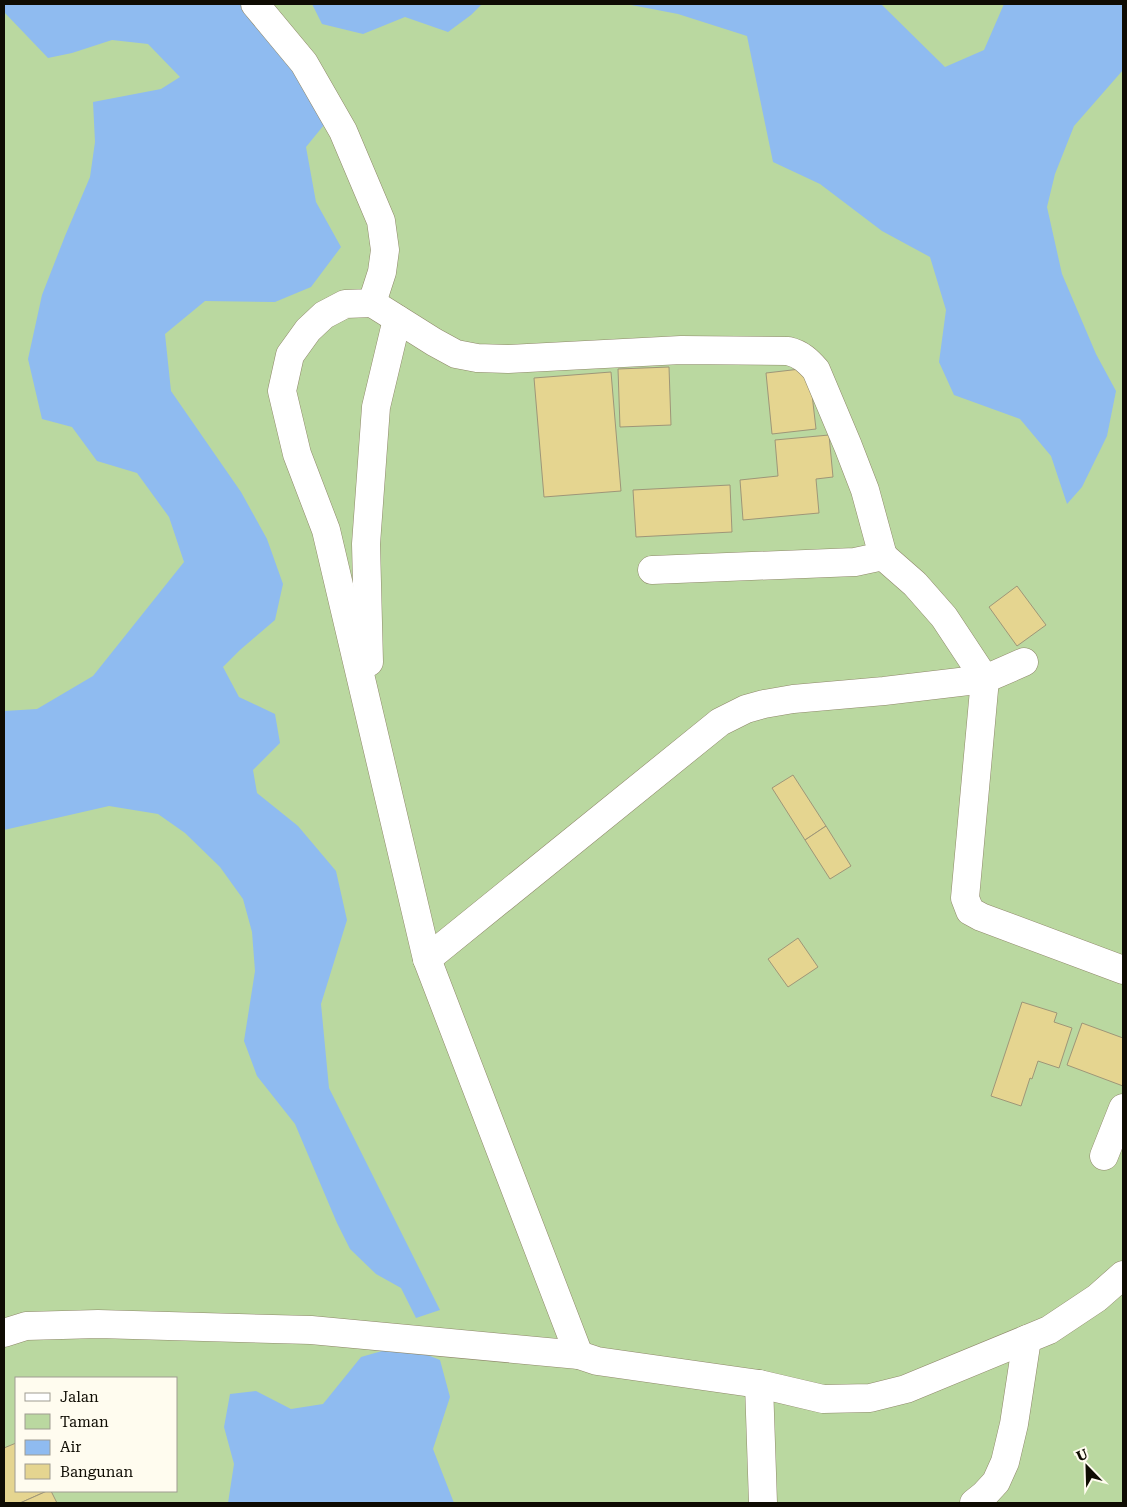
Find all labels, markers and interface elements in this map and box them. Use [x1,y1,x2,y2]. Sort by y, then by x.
legend [15,1377,178,1492]
text: Jalan [60,1388,99,1406]
text: Taman [60,1413,109,1431]
text: Air [60,1438,81,1456]
north arrow [1062,1442,1112,1492]
text: U [1074,1445,1090,1465]
text: Bangunan [60,1463,133,1481]

